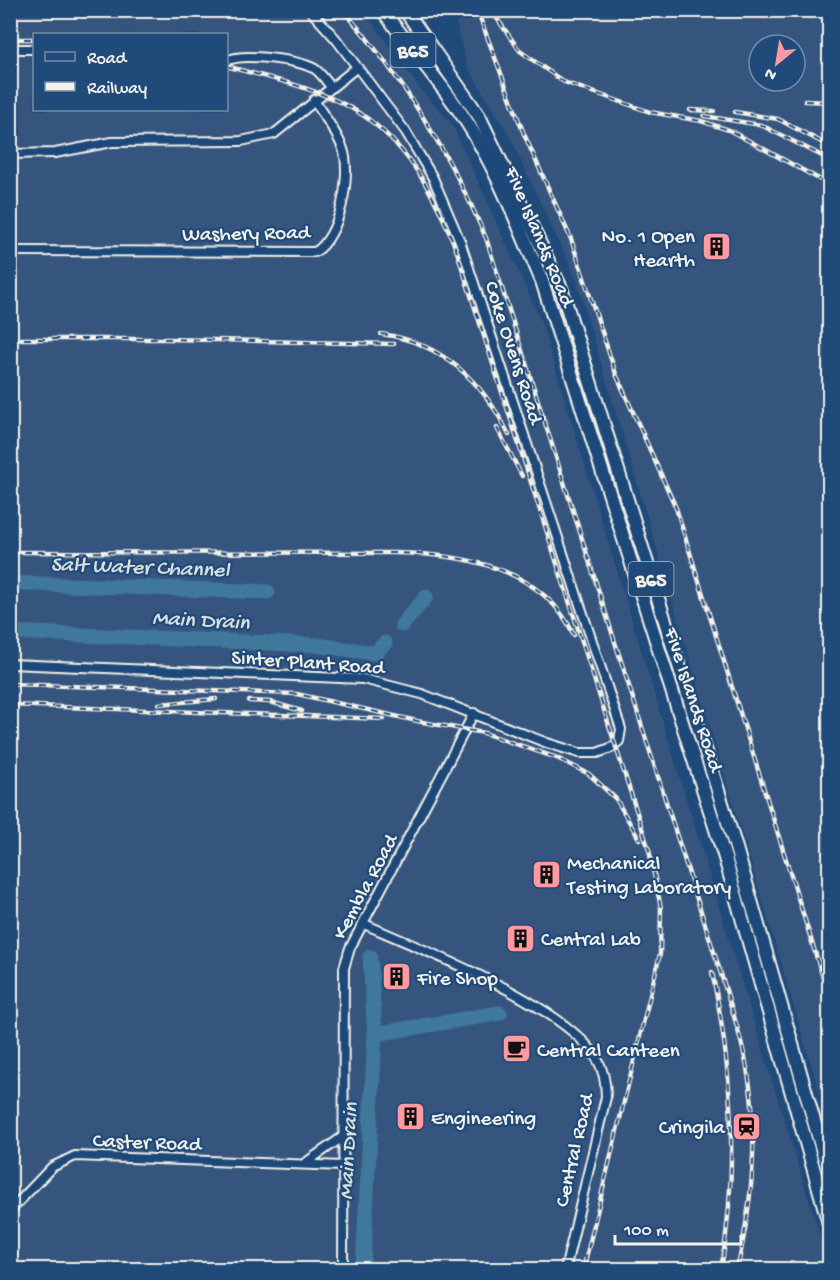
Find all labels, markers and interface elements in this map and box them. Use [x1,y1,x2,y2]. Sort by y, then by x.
legend [33,33,228,111]
road number: B65 [390,33,436,67]
north arrow [747,33,807,93]
text: Road [87,49,128,70]
text: N [762,62,781,84]
text: Railway [87,79,147,100]
street label: Five Islands Road [497,162,579,313]
street label: Washery Road [182,222,312,249]
place label: No. 1 Open Hearth [602,226,695,275]
building icon: No. 1 Open Hearth [700,231,732,263]
street label: Coke Ovens Road [477,278,547,429]
water label: Salt Water Channel [50,553,231,585]
road number: B65 [628,562,674,596]
water label: Main Drain [151,606,251,638]
street label: Five Islands Road [656,624,727,777]
street label: Sinter Plant Road [230,647,387,682]
street label: Kembla Road [329,829,406,945]
place label: Mechanical Testing Laboratory [566,853,731,902]
building icon: Mechanical Testing Laboratory [530,858,562,890]
building icon: Central Lab [504,922,536,954]
place label: Central Lab [541,929,641,954]
building icon: Fire Shop [380,961,412,993]
place label: Fire Shop [416,968,498,993]
cafe icon: Central Canteen [500,1033,532,1065]
place label: Central Canteen [537,1040,680,1065]
street label: Central Road [551,1090,602,1210]
water label: Main Drain [334,1101,366,1201]
building icon: Engineering [394,1101,426,1133]
place label: Engineering [431,1108,536,1133]
station icon: Cringila [730,1110,762,1142]
place label: Cringila [659,1117,726,1142]
street label: Caster Road [92,1130,203,1159]
scale bar [615,1208,741,1246]
text: 100 m [623,1221,669,1242]

